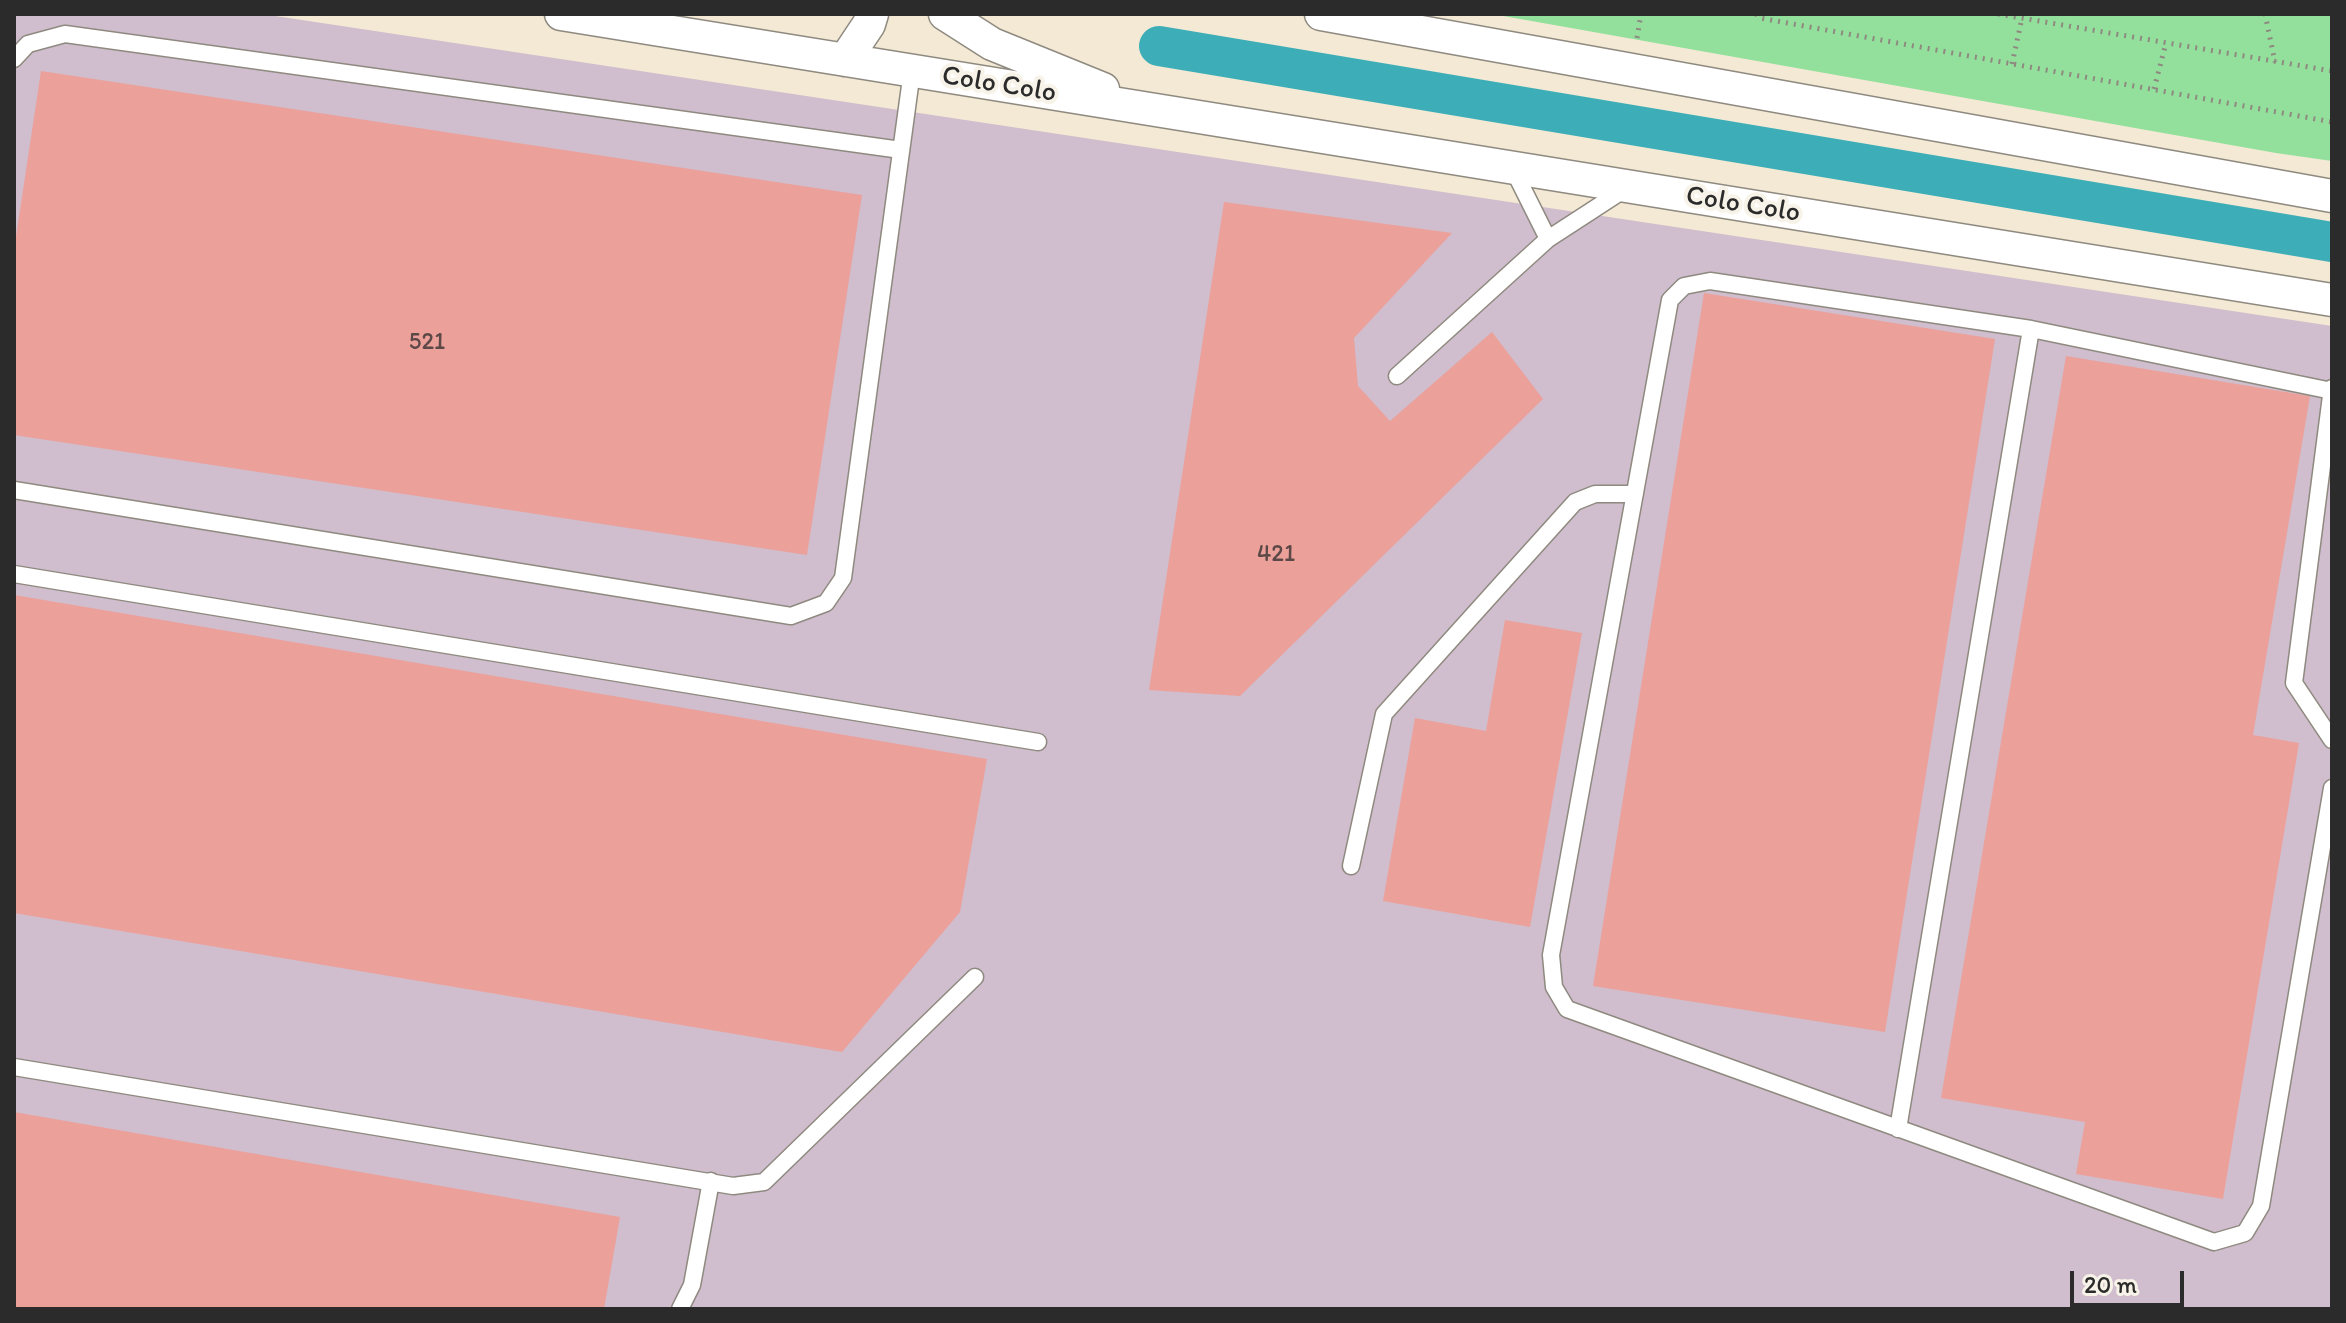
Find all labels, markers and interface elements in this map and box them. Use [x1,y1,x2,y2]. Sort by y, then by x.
street label: Colo Colo [939,59,1059,111]
street label: Colo Colo [1683,179,1803,231]
house number: 521 [409,329,445,357]
house number: 421 [1257,541,1295,569]
scale bar [2074,1255,2188,1305]
text: 20 m [2084,1270,2137,1299]

